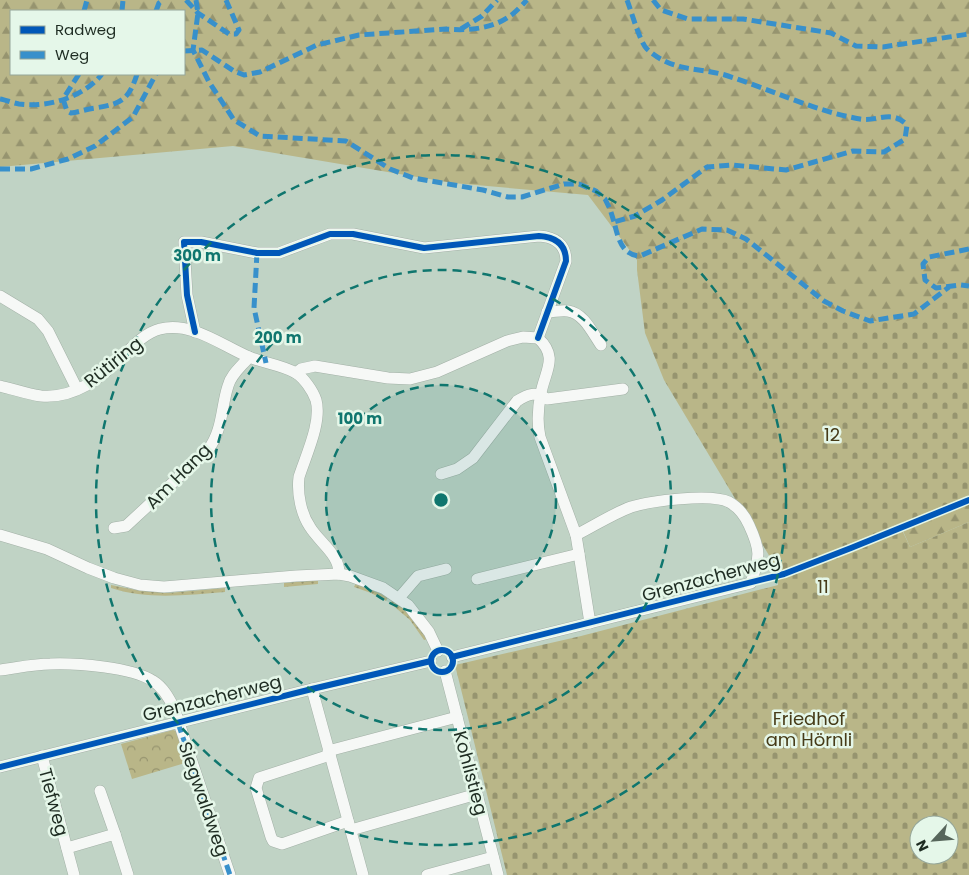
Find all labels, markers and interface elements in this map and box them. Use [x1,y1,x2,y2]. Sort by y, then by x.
legend [10,10,185,75]
text: Radweg [55,19,116,40]
text: Weg [55,44,89,65]
text: 300 m [173,245,221,266]
text: 200 m [254,327,302,348]
street label: Rütiring [79,331,147,393]
text: 100 m [338,408,382,429]
park label: 12 [824,422,840,447]
street label: Am Hang [140,438,216,514]
centre of rings [432,491,450,509]
street label: Grenzacherweg [639,547,783,607]
park label: 11 [817,574,829,599]
street label: Grenzacherweg [140,669,284,727]
park label: Friedhof am Hörnli [766,706,852,752]
street label: Kohlistieg [448,728,494,818]
street label: Siegwaldweg [173,738,235,860]
street label: Tiefweg [33,765,75,839]
north arrow [909,815,959,865]
text: N [911,837,934,855]

